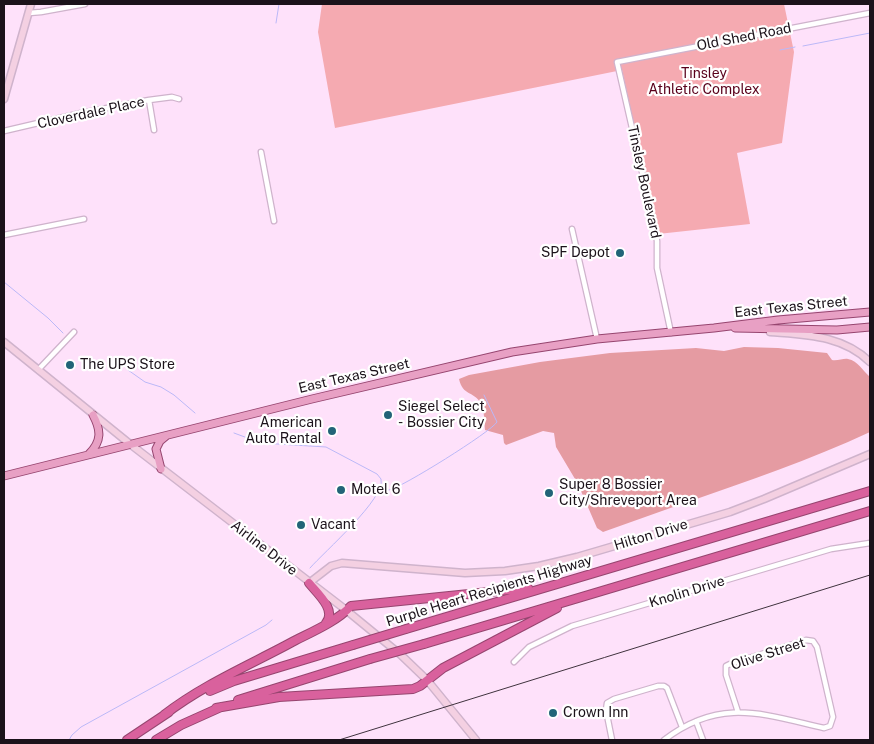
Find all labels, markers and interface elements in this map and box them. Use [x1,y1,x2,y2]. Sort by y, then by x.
street label: Old Shed Road [695,20,793,54]
park label: Tinsley Athletic Complex [648,66,760,98]
street label: Cloverdale Place [36,93,146,133]
street label: Tinsley Boulevard [624,124,664,240]
place label: SPF Depot [541,245,610,261]
marker: SPF Depot [614,247,626,259]
street label: East Texas Street [734,293,848,321]
street label: East Texas Street [297,355,411,397]
place label: The UPS Store [80,357,175,373]
marker: The UPS Store [64,359,76,371]
place label: Siegel Select - Bossier City [398,399,485,432]
marker: Siegel Select - Bossier City [382,409,394,421]
place label: American Auto Rental [245,415,322,448]
marker: American Auto Rental [326,425,338,437]
place label: Super 8 Bossier City/Shreveport Area [559,477,697,510]
place label: Motel 6 [351,482,400,498]
marker: Motel 6 [335,484,347,496]
marker: Super 8 Bossier City/Shreveport Area [543,487,555,499]
street label: Hilton Drive [612,516,690,554]
street label: Airline Drive [227,517,301,579]
place label: Vacant [311,517,356,533]
marker: Vacant [295,519,307,531]
street label: Purple Heart Recipients Highway [384,552,594,630]
street label: Knolin Drive [647,573,727,611]
street label: Olive Street [729,634,807,674]
place label: Crown Inn [563,705,628,721]
marker: Crown Inn [547,707,559,719]

